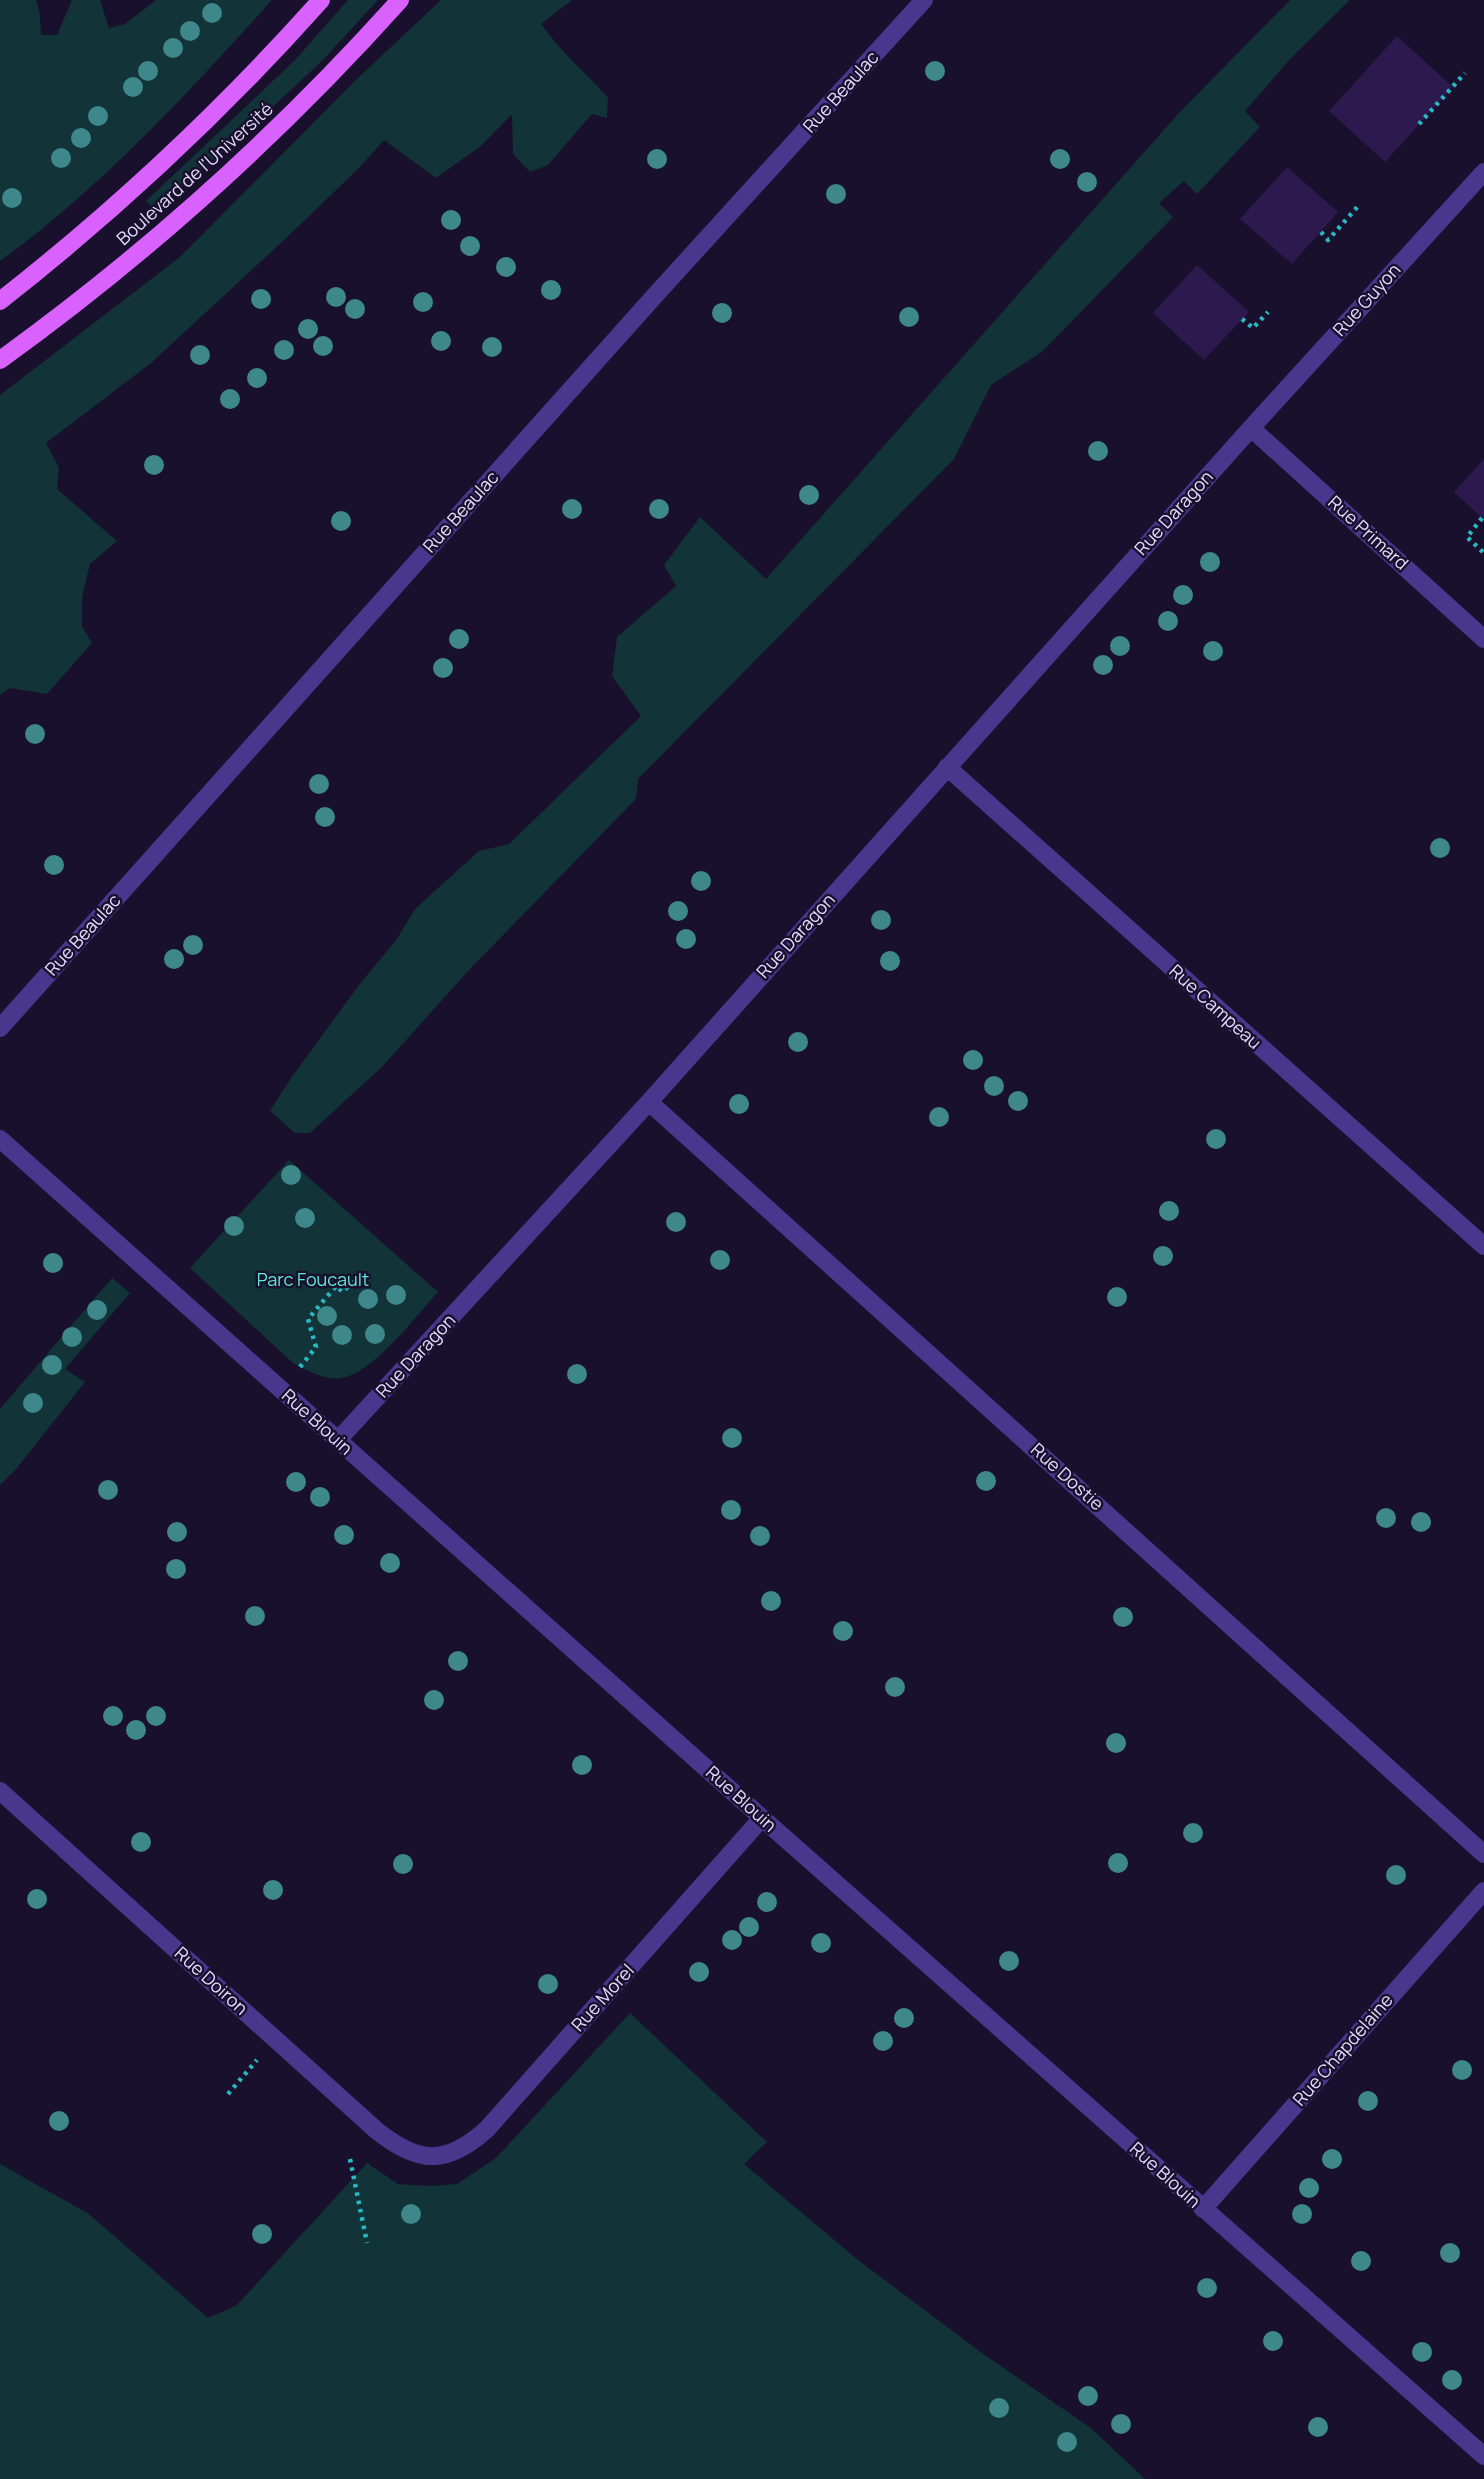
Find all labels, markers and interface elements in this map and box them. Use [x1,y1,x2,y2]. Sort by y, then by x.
street label: Rue Beaulac [797,45,883,137]
street label: Boulevard de l'Université [111,97,278,250]
street label: Rue Guyon [1327,258,1405,341]
street label: Rue Beaulac [417,465,503,557]
street label: Rue Daragon [1129,465,1218,560]
street label: Rue Primard [1323,490,1414,575]
street label: Rue Beaulac [39,888,125,980]
street label: Rue Daragon [751,888,840,983]
street label: Rue Campeau [1165,959,1267,1054]
park label: Parc Foucault [257,1267,369,1291]
street label: Rue Daragon [370,1308,460,1402]
street label: Rue Blouin [277,1383,358,1459]
street label: Rue Dostie [1026,1437,1109,1515]
street label: Rue Blouin [701,1760,782,1836]
street label: Rue Doiron [170,1941,253,2020]
street label: Rue Morel [566,1958,639,2036]
street label: Rue Chapdelaine [1287,1988,1398,2110]
street label: Rue Blouin [1125,2136,1206,2212]

